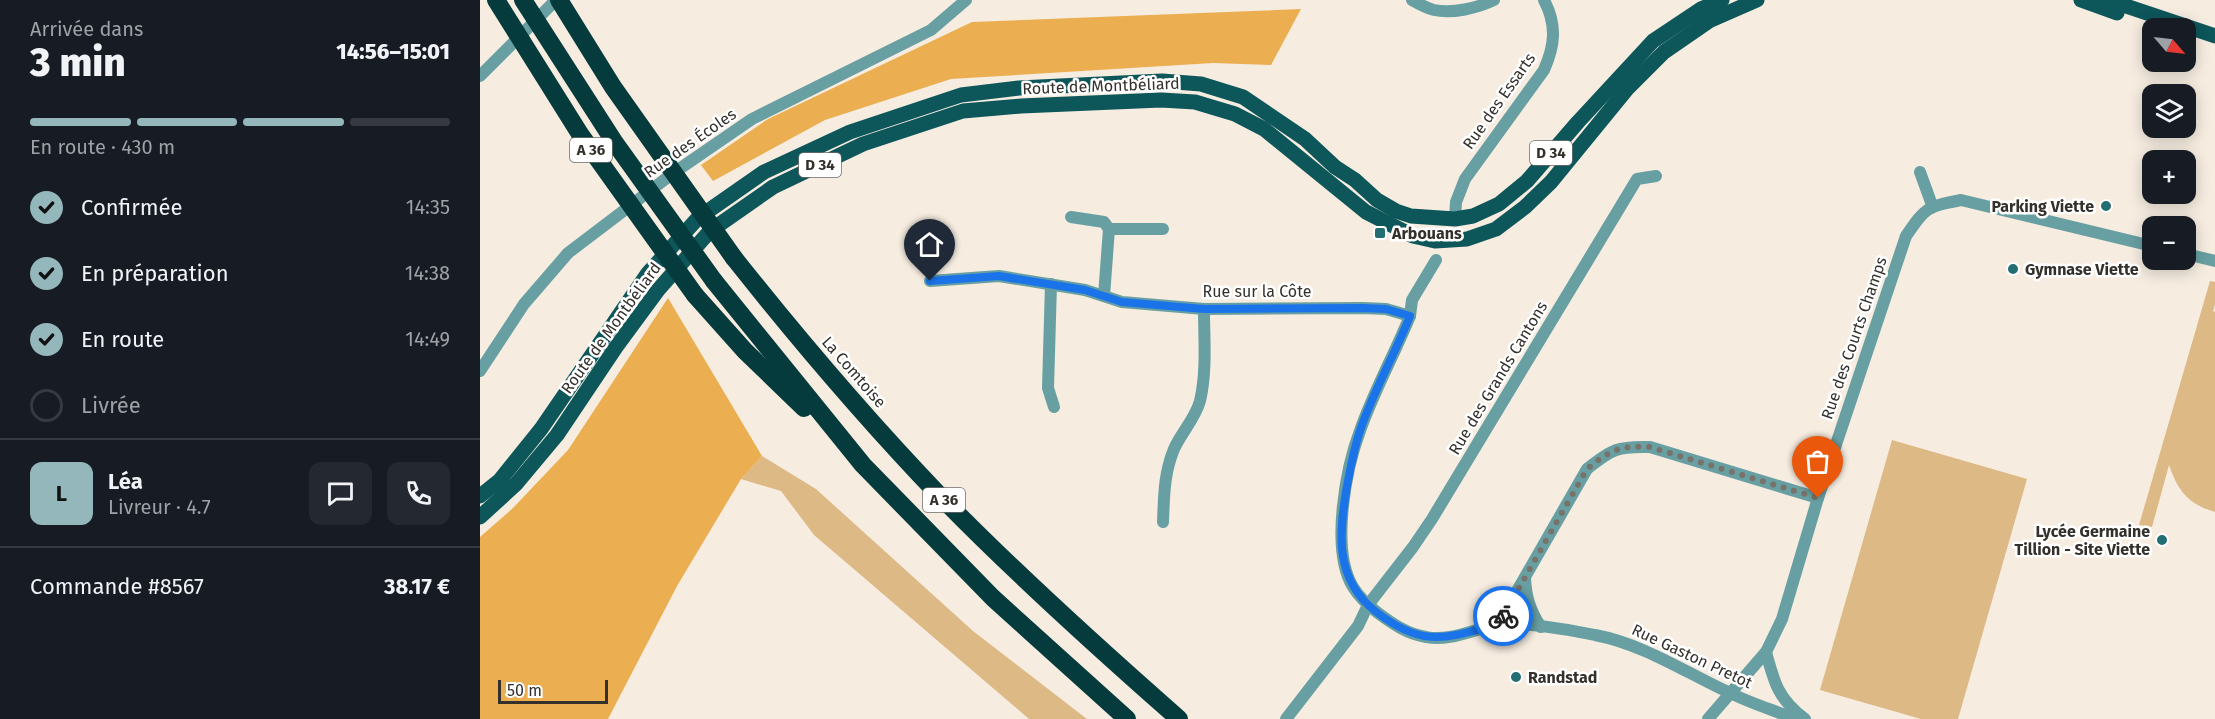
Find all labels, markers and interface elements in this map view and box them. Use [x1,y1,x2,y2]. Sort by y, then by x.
text: Arrivée dans [30,17,143,41]
north arrow [2142,18,2196,72]
map controls [2142,18,2196,270]
text: 14:56–15:01 [336,38,450,65]
text: 3 min [30,40,126,86]
street label: Rue des Essarts [1459,49,1539,153]
street label: Route de Montbéliard [1022,74,1180,98]
button: layers [2142,84,2196,138]
street label: Rue des Écoles [640,104,740,182]
text: En route · 430 m [30,135,175,159]
road number: A 36 [570,138,612,162]
road number: D 34 [1530,141,1572,165]
button: + [2142,150,2196,204]
road number: D 34 [799,153,841,177]
icon: check [30,191,63,224]
text: Confirmée [81,194,183,221]
text: 14:35 [406,195,450,219]
place label: Parking Viette [1992,197,2094,216]
marker: Parking Viette [2099,199,2113,213]
button: − [2142,216,2196,270]
pin [904,219,955,281]
place label: Arbouans [1391,224,1462,243]
marker: Arbouans [1373,226,1387,240]
icon: home [913,228,946,261]
street label: Rue des Courts Champs [1817,254,1891,422]
icon: check [30,257,63,290]
street label: Route de Montbéliard [557,259,665,397]
text: En préparation [81,260,229,287]
place label: Gymnase Viette [2025,260,2139,279]
text: 14:38 [405,261,450,285]
marker: Gymnase Viette [2006,262,2020,276]
street label: Rue sur la Côte [1203,282,1311,301]
street label: Rue des Grands Cantons [1445,298,1551,458]
icon: check [30,323,63,356]
text: En route [81,326,164,353]
text: 14:49 [405,327,450,351]
street label: La Comtoise [818,333,890,411]
text: Livrée [81,392,141,419]
pin [1792,436,1843,498]
icon: bag [1801,445,1834,478]
button: chat [309,462,372,525]
button: phone [387,462,450,525]
text: Léa [108,468,143,495]
text: L [56,480,67,507]
road number: A 36 [923,488,965,512]
text: Livreur · 4.7 [108,495,211,519]
place label: Lycée Germaine Tillion - Site Viette [2015,522,2150,559]
marker: Lycée Germaine Tillion - Site Viette [2155,533,2169,547]
text: Commande #8567 [30,573,204,600]
text: 38.17 € [384,573,450,600]
courier [1473,586,1533,646]
icon: bike [1487,600,1520,633]
street label: Rue Gaston Pretot [1629,620,1755,692]
place label: Randstad [1528,668,1597,687]
marker: Randstad [1509,670,1523,684]
scale bar [498,677,608,704]
text: 50 m [507,681,542,700]

